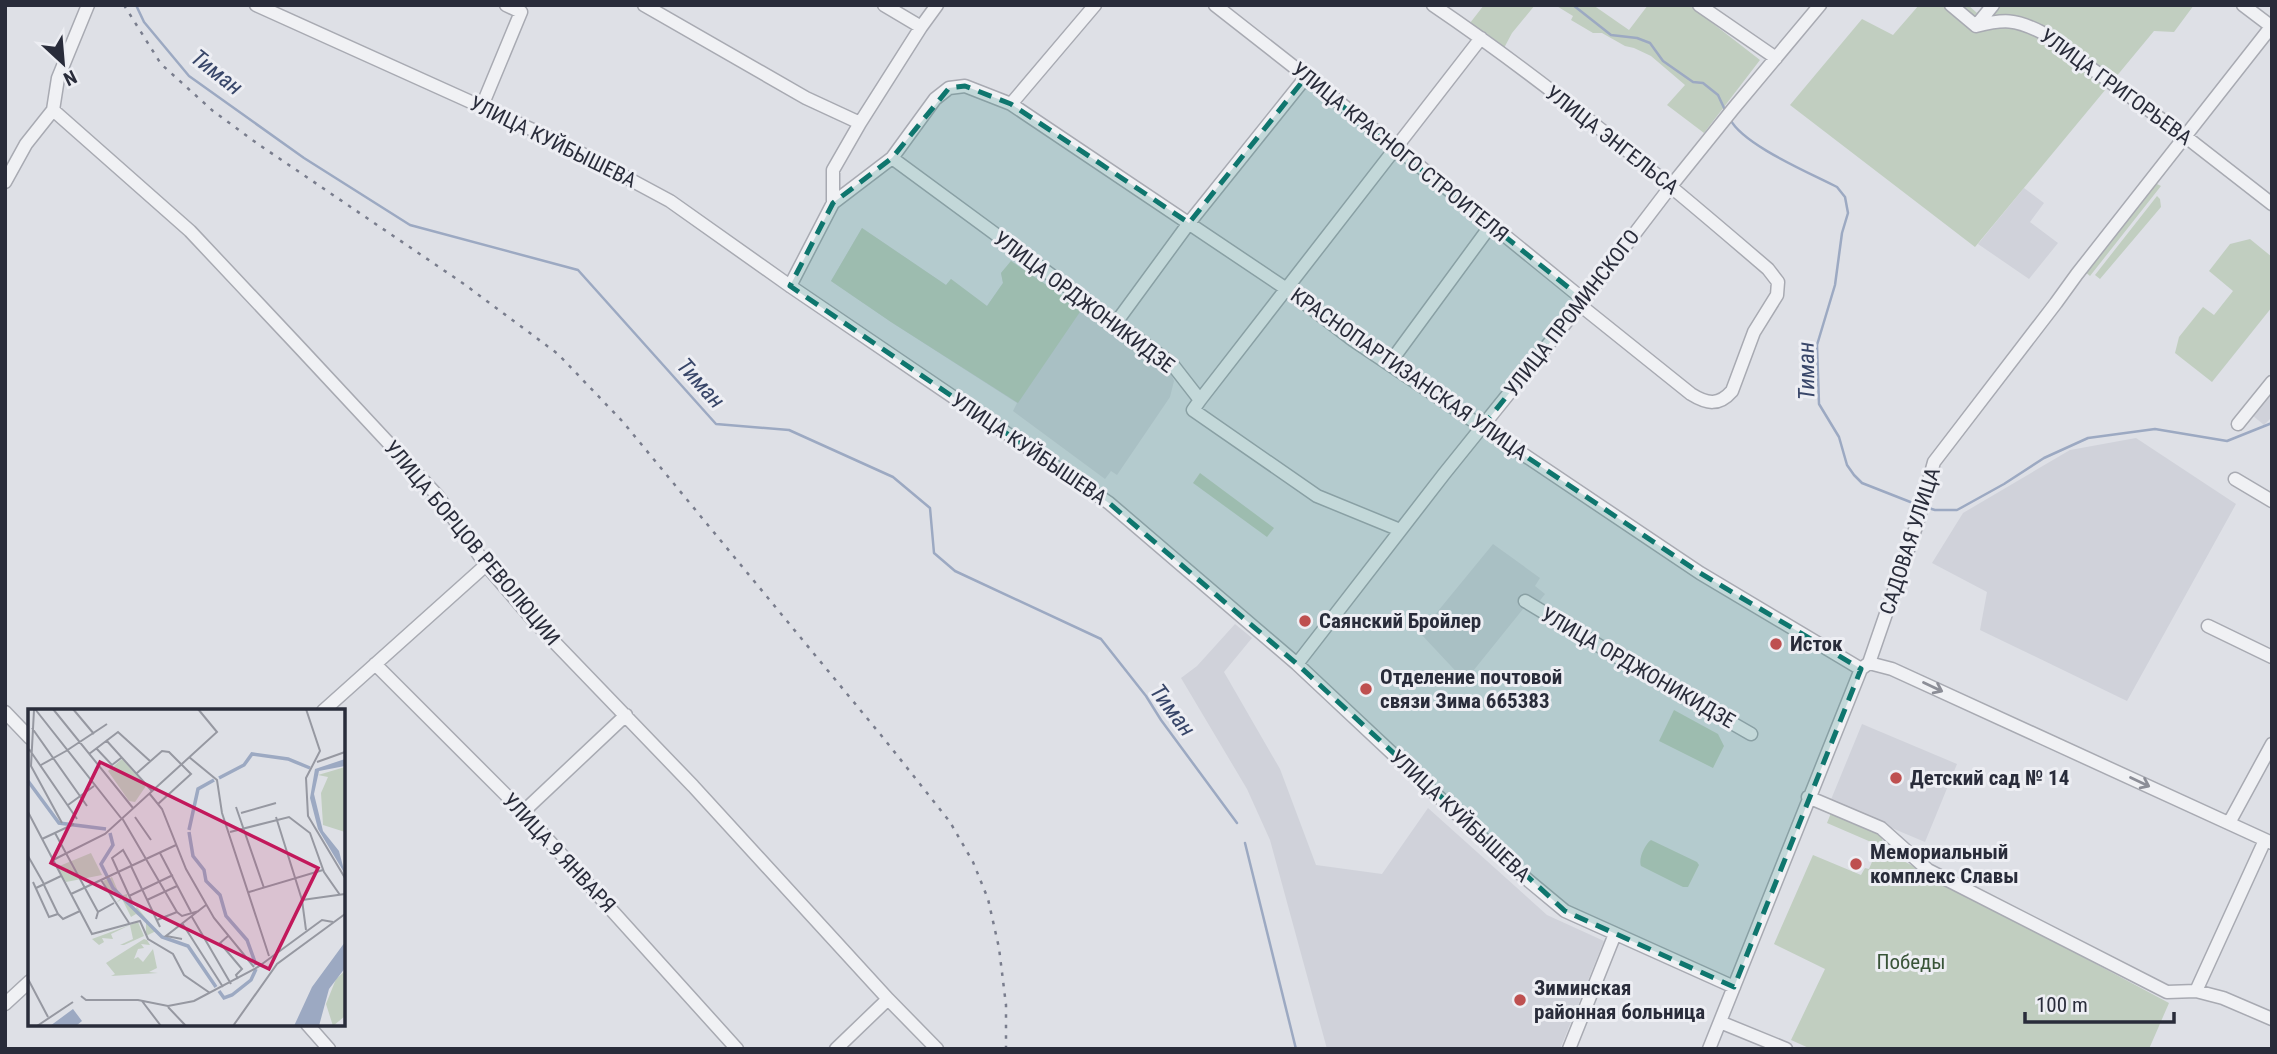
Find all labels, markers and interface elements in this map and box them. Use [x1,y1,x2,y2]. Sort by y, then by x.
street label: УЛИЦА ГРИГОРЬЕВА [2035,24,2197,150]
north arrow [28,28,98,98]
water label: Тиман [185,44,248,101]
street label: УЛИЦА КРАСНОГО СТРОИТЕЛЯ [1287,57,1513,247]
text: N [60,65,81,91]
street label: УЛИЦА ЭНГЕЛЬСА [1541,81,1683,199]
street label: УЛИЦА КУЙБЫШЕВА [466,91,640,193]
street label: УЛИЦА ПРОМИНСКОГО [1499,225,1645,401]
street label: УЛИЦА ОРДЖОНИКИДЗЕ [989,226,1179,378]
street label: КРАСНОПАРТИЗАНСКАЯ УЛИЦА [1286,283,1532,465]
water label: Тиман [1792,342,1821,400]
water label: Тиман [671,353,730,414]
street label: УЛИЦА КУЙБЫШЕВА [947,388,1111,510]
street label: УЛИЦА БОРЦОВ РЕВОЛЮЦИИ [379,436,565,650]
street label: САДОВАЯ УЛИЦА [1875,464,1945,618]
street label: УЛИЦА ОРДЖОНИКИДЗЕ [1537,603,1739,733]
place label: Саянский Бройлер [1319,609,1481,633]
marker: Саянский Бройлер [1297,613,1313,629]
place label: Исток [1790,632,1843,656]
marker: Исток [1768,636,1784,652]
place label: Отделение почтовой связи Зима 665383 [1380,665,1562,713]
water label: Тиман [1144,679,1201,742]
marker: Отделение почтовой связи Зима 665383 [1358,681,1374,697]
one-way arrow [1922,681,1943,694]
inset map [28,709,345,1026]
street label: УЛИЦА КУЙБЫШЕВА [1385,745,1535,887]
place label: Детский сад № 14 [1910,766,2069,790]
marker: Детский сад № 14 [1888,770,1904,786]
one-way arrow [2128,776,2150,789]
street label: УЛИЦА 9 ЯНВАРЯ [498,788,620,918]
place label: Мемориальный комплекс Славы [1870,840,2019,888]
marker: Мемориальный комплекс Славы [1848,856,1864,872]
park label: Победы [1876,950,1946,974]
place label: Зиминская районная больница [1534,976,1705,1024]
scale bar [2025,981,2174,1025]
marker: Зиминская районная больница [1512,992,1528,1008]
text: 100 m [2036,993,2088,1017]

